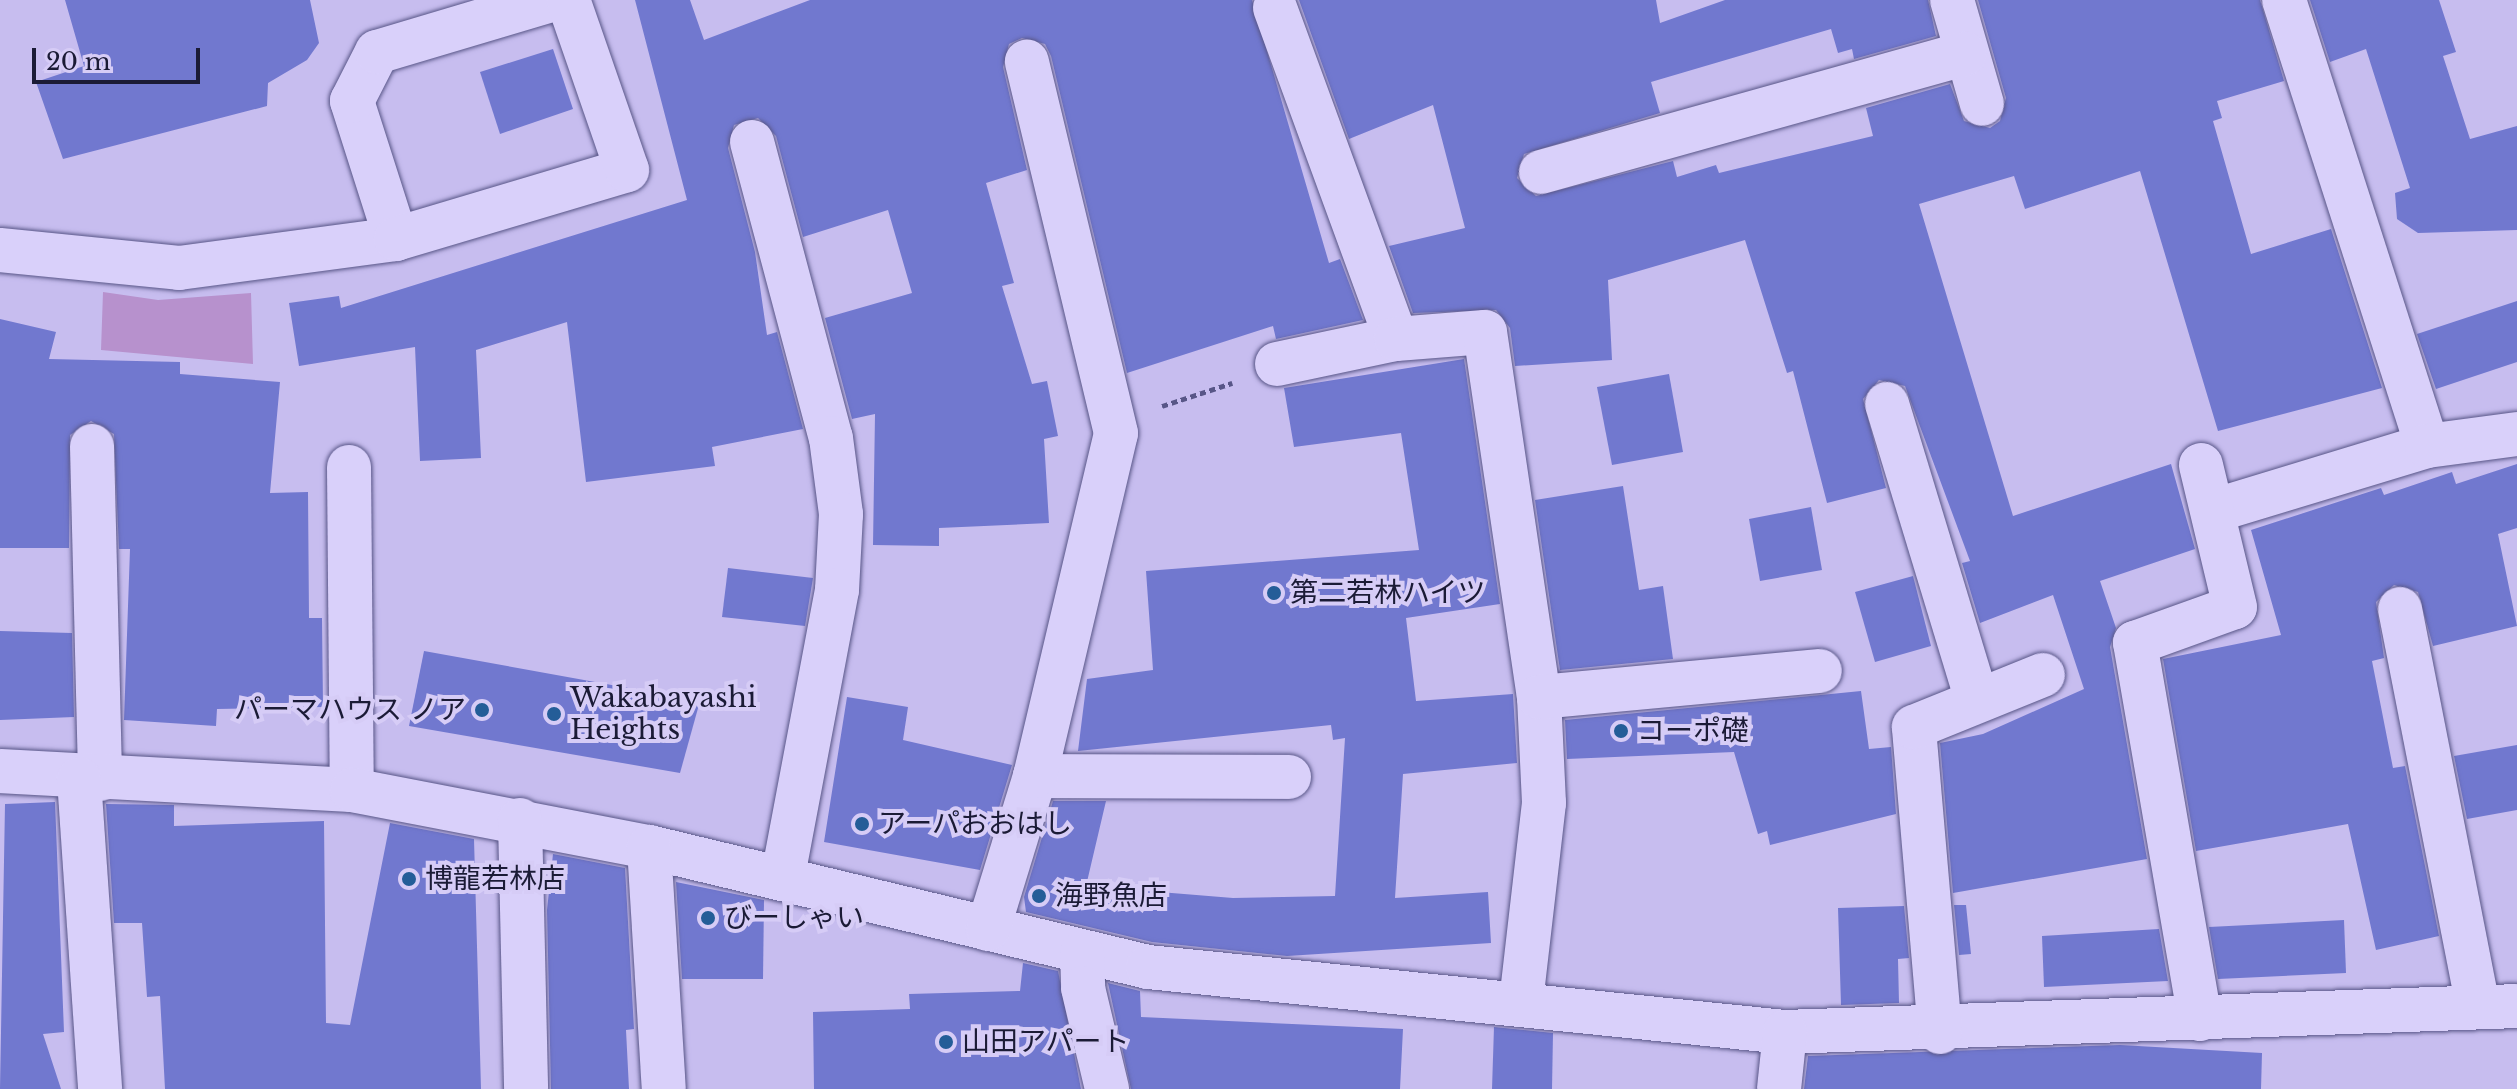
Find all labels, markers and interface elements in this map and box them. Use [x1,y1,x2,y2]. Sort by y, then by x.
scale bar [36,32,204,82]
text: 20 m [46,47,111,76]
place label: 第二若林ハイツ [1290,576,1486,610]
marker: 第二若林ハイツ [1265,584,1283,602]
place label: Wakabayashi Heights [570,681,757,747]
place label: パーマハウス ノア [234,693,466,727]
marker: パーマハウス ノア [473,701,491,719]
marker: Wakabayashi Heights [545,705,563,723]
place label: コーポ礎 [1637,714,1749,748]
marker: コーポ礎 [1612,722,1630,740]
place label: アーパおおはし [878,807,1072,841]
marker: アーパおおはし [853,815,871,833]
place label: 博龍若林店 [425,862,565,896]
marker: 博龍若林店 [400,870,418,888]
place label: 海野魚店 [1055,879,1167,913]
marker: 海野魚店 [1030,887,1048,905]
place label: びーしゃい [724,901,864,935]
marker: びーしゃい [699,909,717,927]
place label: 山田アパート [962,1025,1130,1059]
marker: 山田アパート [937,1033,955,1051]

